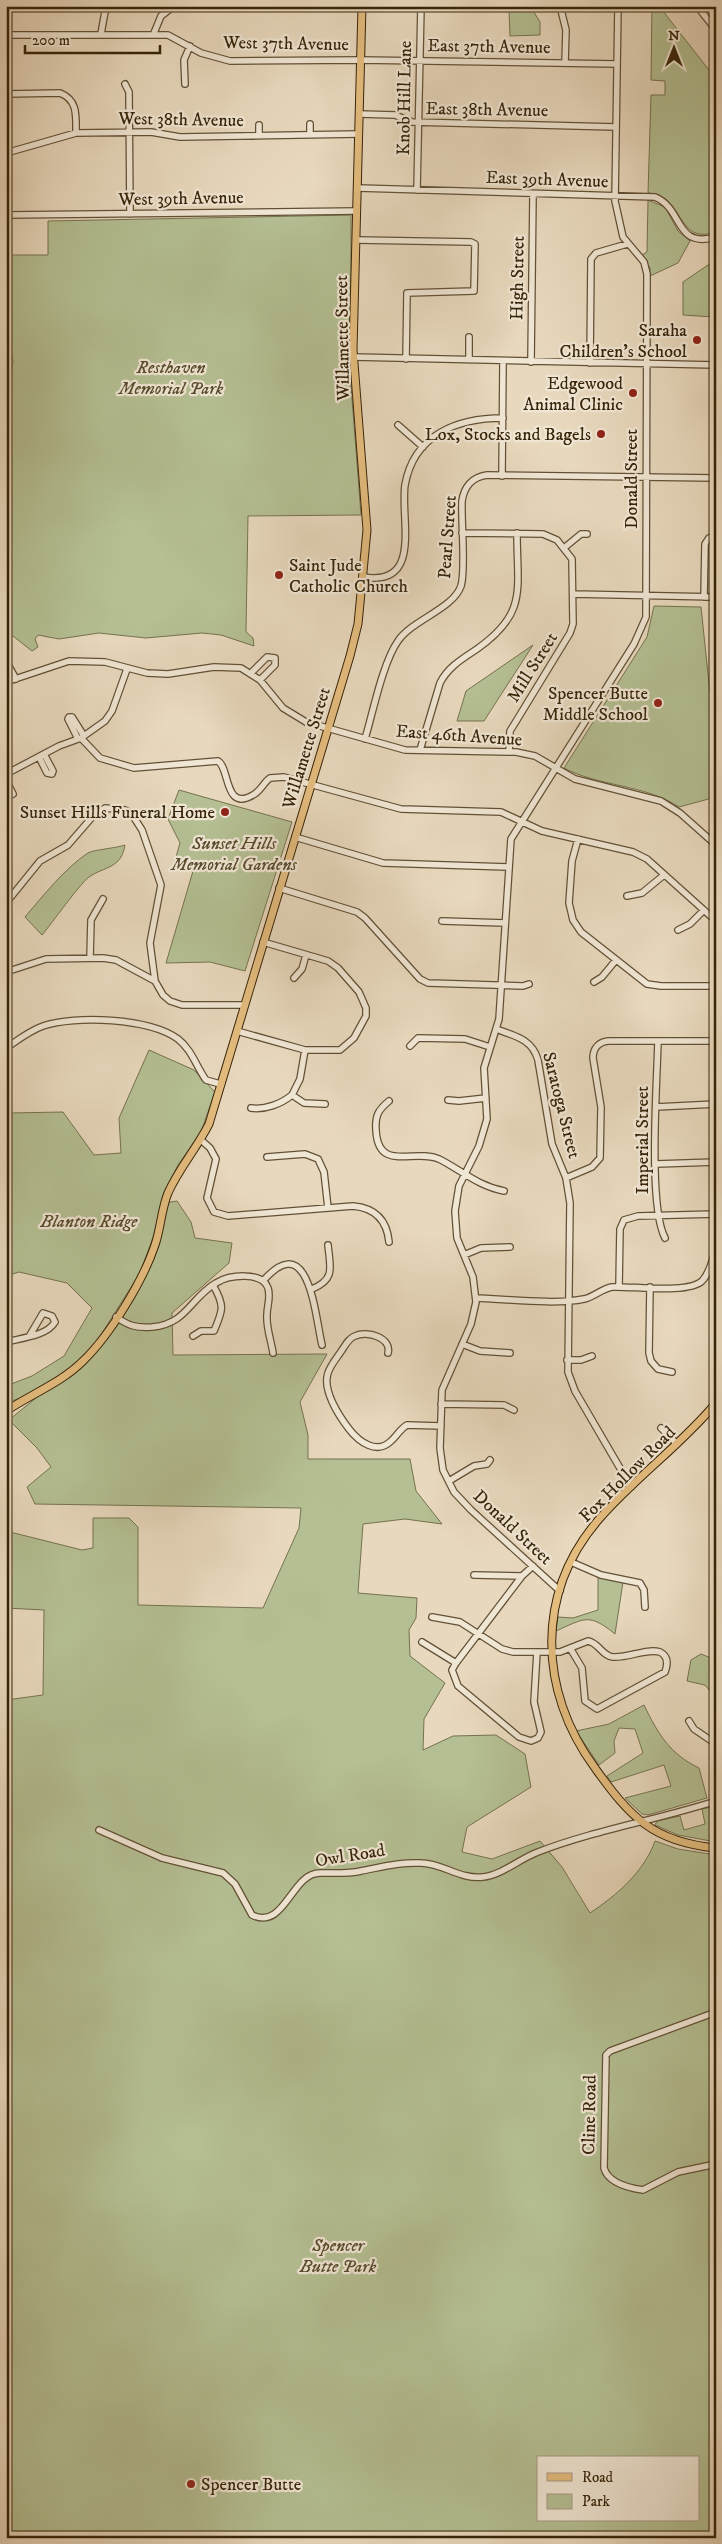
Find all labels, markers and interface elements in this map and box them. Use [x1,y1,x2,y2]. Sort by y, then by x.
scale bar [25,22,160,54]
north arrow [650,22,700,72]
text: N [668,27,680,45]
text: 200 m [32,31,70,50]
street label: West 37th Avenue [222,32,349,56]
street label: East 37th Avenue [427,35,551,59]
street label: Knob Hill Lane [393,40,417,156]
street label: East 38th Avenue [425,98,549,122]
street label: West 38th Avenue [117,108,244,132]
street label: East 39th Avenue [485,167,609,193]
street label: West 39th Avenue [117,187,244,211]
street label: High Street [506,235,530,320]
street label: Willamette Street [331,275,355,402]
place label: Saraha Children's School [560,320,688,363]
marker: Saraha Children's School [691,334,703,346]
park label: Resthaven Memorial Park [117,357,224,400]
place label: Edgewood Animal Clinic [523,373,623,416]
marker: Edgewood Animal Clinic [627,387,639,399]
place label: Lox, Stocks and Bagels [425,424,591,446]
marker: Lox, Stocks and Bagels [595,428,607,440]
street label: Donald Street [621,429,643,529]
street label: Pearl Street [434,494,462,580]
place label: Saint Jude Catholic Church [289,555,408,598]
marker: Saint Jude Catholic Church [273,569,285,581]
street label: Mill Street [503,628,563,707]
place label: Spencer Butte Middle School [543,683,649,726]
street label: Willamette Street [278,685,336,813]
marker: Spencer Butte Middle School [652,697,664,709]
street label: East 46th Avenue [395,721,523,751]
place label: Sunset Hills Funeral Home [20,802,215,824]
marker: Sunset Hills Funeral Home [219,806,231,818]
park label: Sunset Hills Memorial Gardens [169,833,297,876]
street label: Saratoga Street [537,1050,585,1161]
street label: Imperial Street [632,1086,654,1194]
park label: Blanton Ridge [40,1211,138,1233]
street label: Fox Hollow Road [575,1422,681,1528]
street label: Donald Street [468,1486,557,1570]
street label: Owl Road [314,1840,387,1872]
street label: Cline Road [578,2075,602,2155]
park label: Spencer Butte Park [299,2235,377,2278]
legend [537,2456,700,2522]
text: Road [582,2468,614,2487]
place label: Spencer Butte [201,2474,301,2496]
marker: Spencer Butte [185,2478,197,2490]
text: Park [582,2492,611,2511]

